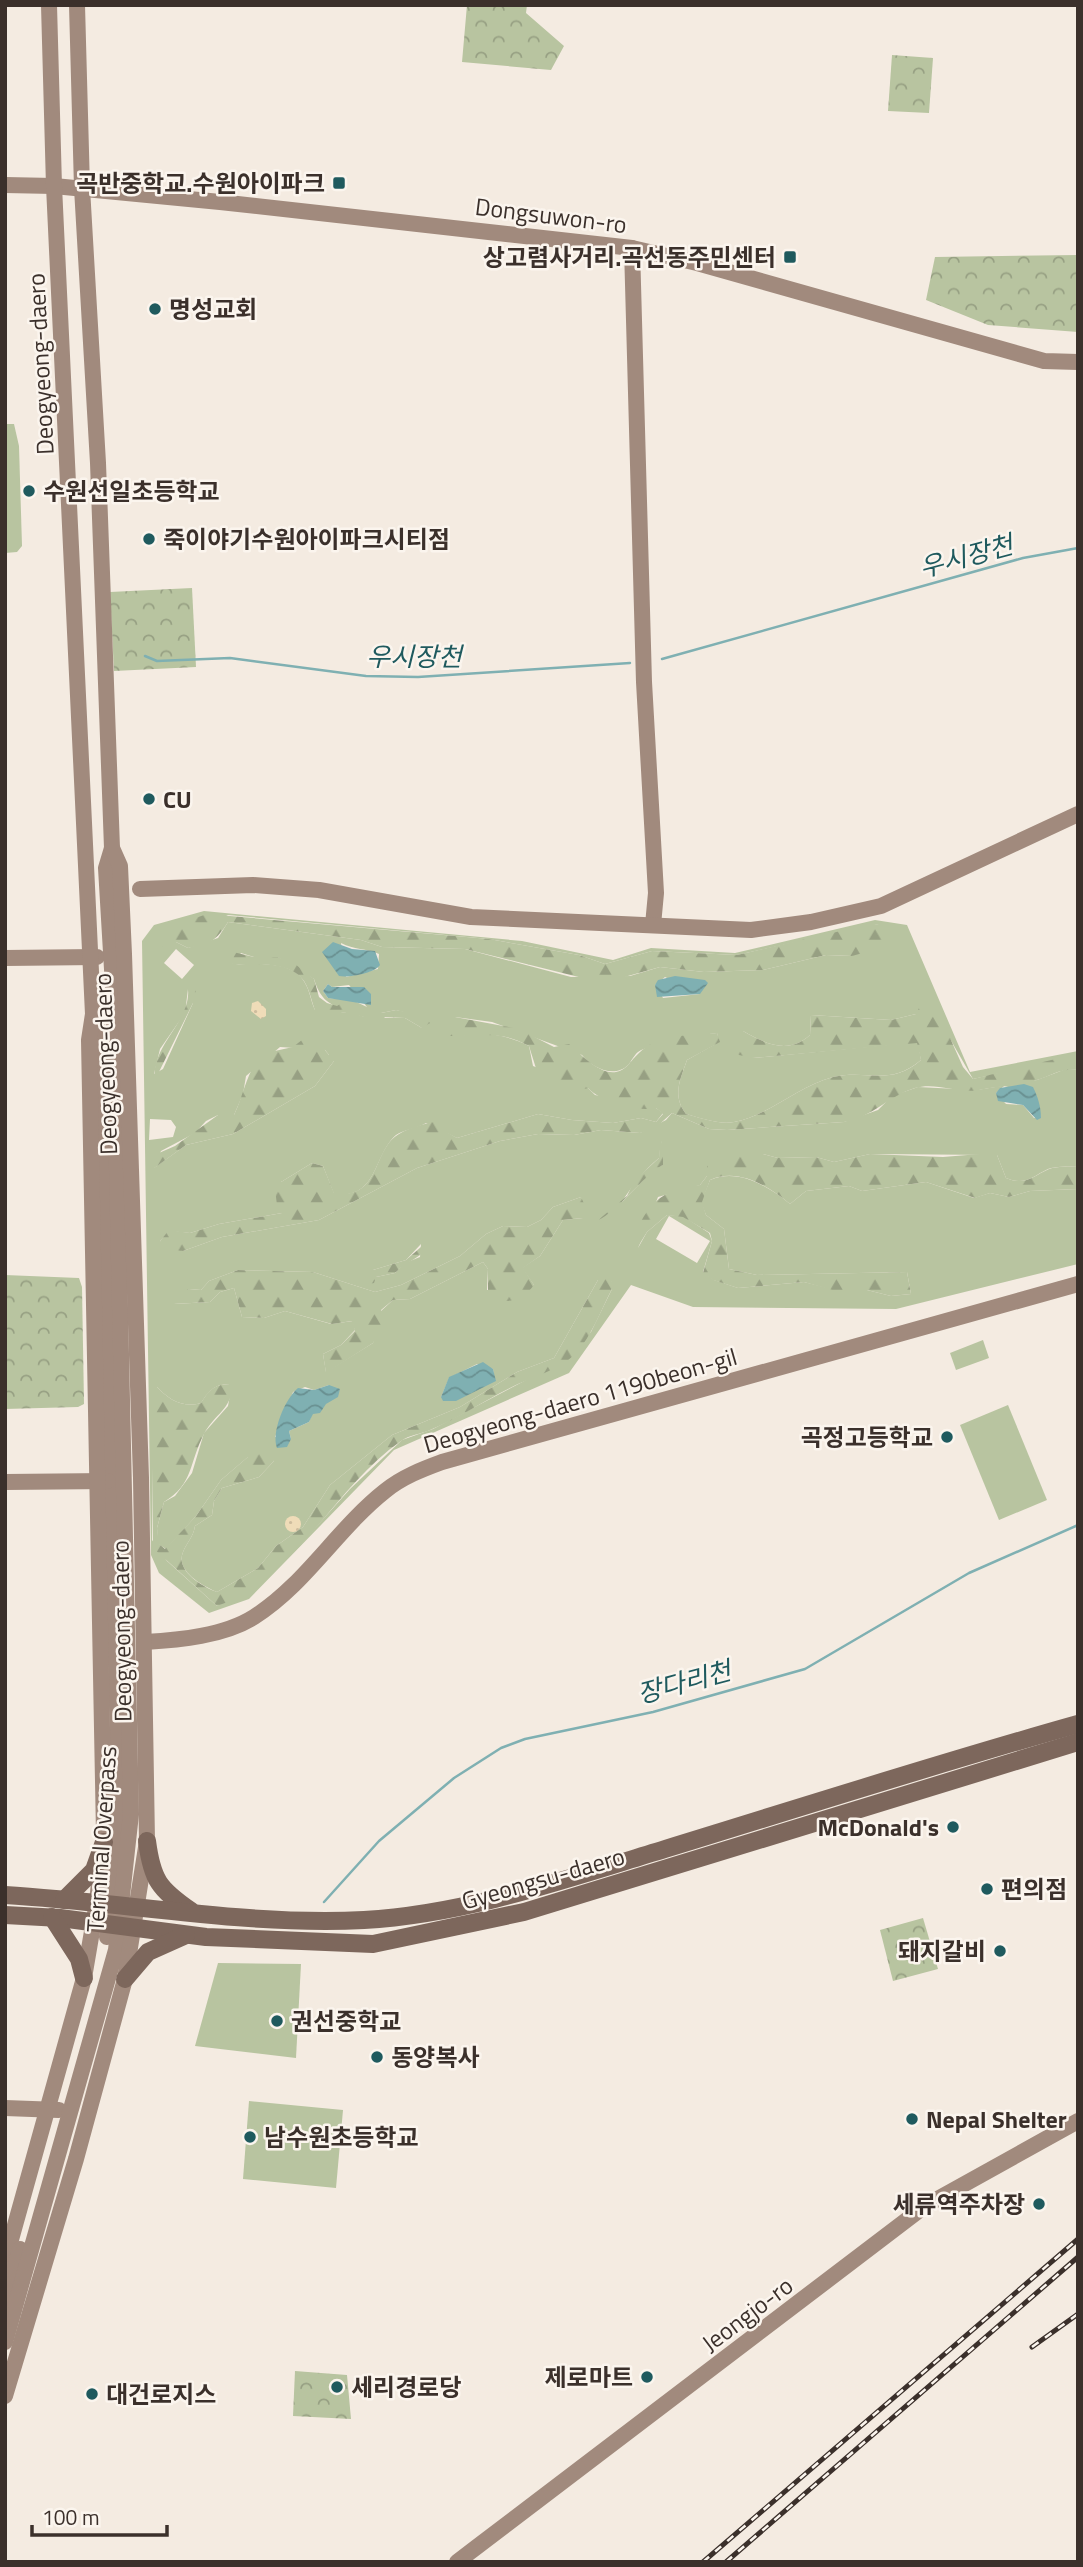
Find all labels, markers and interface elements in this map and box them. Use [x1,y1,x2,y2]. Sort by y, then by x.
place label: 곡반중학교.수원아이파크 [76,165,325,201]
marker: 곡반중학교.수원아이파크 [331,175,347,191]
street label: Dongsuwon-ro [473,188,629,242]
place label: 상고렴사거리.곡선동주민센터 [483,239,776,275]
marker: 상고렴사거리.곡선동주민센터 [782,249,798,265]
street label: Deogyeong-daero [17,272,63,456]
place label: 명성교회 [169,291,257,327]
marker: 명성교회 [147,301,163,317]
place label: 수원선일초등학교 [43,473,220,509]
marker: 수원선일초등학교 [21,483,37,499]
place label: 죽이야기수원아이파크시티점 [163,521,450,557]
water label: 우시장천 [915,524,1020,587]
marker: 죽이야기수원아이파크시티점 [141,531,157,547]
water label: 우시장천 [366,637,465,676]
place label: CU [163,781,192,817]
marker: CU [141,791,157,807]
street label: Deogyeong-daero [84,973,126,1155]
street label: Deogyeong-daero 1190beon-gil [419,1338,741,1462]
place label: 곡정고등학교 [801,1419,933,1455]
marker: 곡정고등학교 [939,1429,955,1445]
street label: Deogyeong-daero [101,1540,141,1722]
water label: 장다리천 [633,1650,738,1713]
street label: Terminal Overpass [77,1745,125,1933]
place label: McDonald's [818,1809,939,1845]
marker: McDonald's [945,1819,961,1835]
street label: Gyeongsu-daero [457,1838,629,1918]
place label: 편의점 [1001,1871,1067,1907]
marker: 편의점 [979,1881,995,1897]
place label: 돼지갈비 [898,1933,986,1969]
marker: 돼지갈비 [992,1943,1008,1959]
place label: 권선중학교 [291,2003,401,2039]
marker: 권선중학교 [269,2013,285,2029]
place label: 동양복사 [391,2039,479,2075]
marker: 동양복사 [369,2049,385,2065]
place label: Nepal Shelter [926,2101,1067,2137]
marker: Nepal Shelter [904,2111,920,2127]
place label: 남수원초등학교 [264,2119,419,2155]
marker: 남수원초등학교 [242,2129,258,2145]
place label: 세류역주차장 [893,2186,1025,2222]
marker: 세류역주차장 [1031,2196,1047,2212]
street label: Jeongjo-ro [694,2268,800,2360]
place label: 제로마트 [545,2359,633,2395]
place label: 세리경로당 [351,2369,461,2405]
marker: 제로마트 [639,2369,655,2385]
place label: 대건로지스 [106,2376,216,2412]
marker: 세리경로당 [329,2379,345,2395]
marker: 대건로지스 [84,2386,100,2402]
scale bar [32,2494,166,2538]
text: 100 m [42,2501,99,2533]

